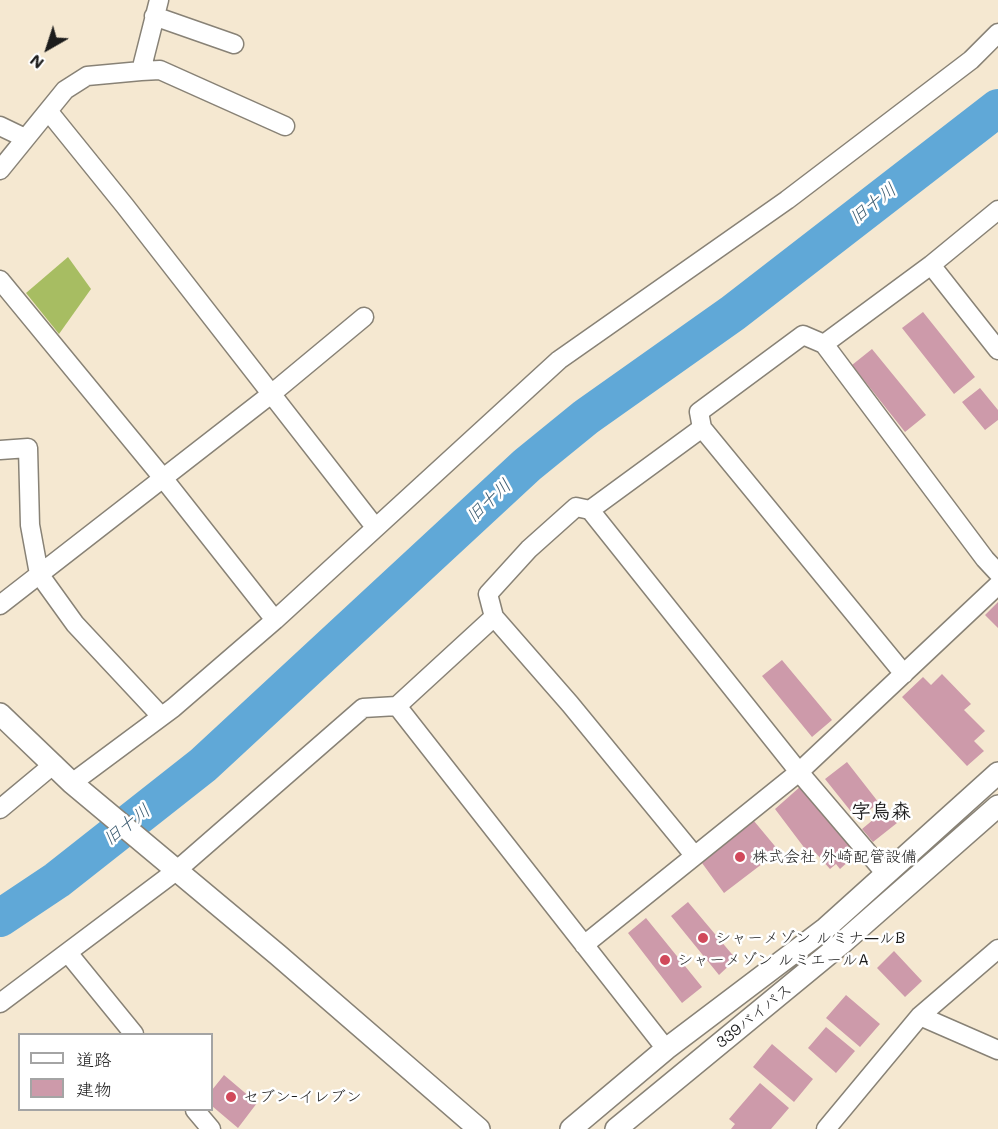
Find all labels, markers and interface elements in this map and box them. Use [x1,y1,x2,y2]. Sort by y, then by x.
north arrow [18,18,78,78]
text: N [25,50,48,74]
water label: 旧十川 [845,179,901,229]
water label: 旧十川 [462,475,516,527]
water label: 旧十川 [99,800,155,850]
district label: 字烏森 [851,800,911,824]
place label: 株式会社 外崎配管設備 [752,847,917,867]
marker: 株式会社 外崎配管設備 [733,850,747,864]
place label: シャーメゾン ルミナ―ルB [715,928,905,948]
marker: シャーメゾン ルミナ―ルB [696,931,710,945]
place label: シャーメゾン ルミエールA [677,950,869,970]
marker: シャーメゾン ルミエールA [658,953,672,967]
street label: 339バイパス [712,980,796,1052]
legend [18,1033,213,1111]
text: 道路 [76,1047,112,1071]
text: 建物 [76,1077,112,1101]
place label: セブン-イレブン [243,1087,362,1107]
marker: セブン-イレブン [224,1090,238,1104]

